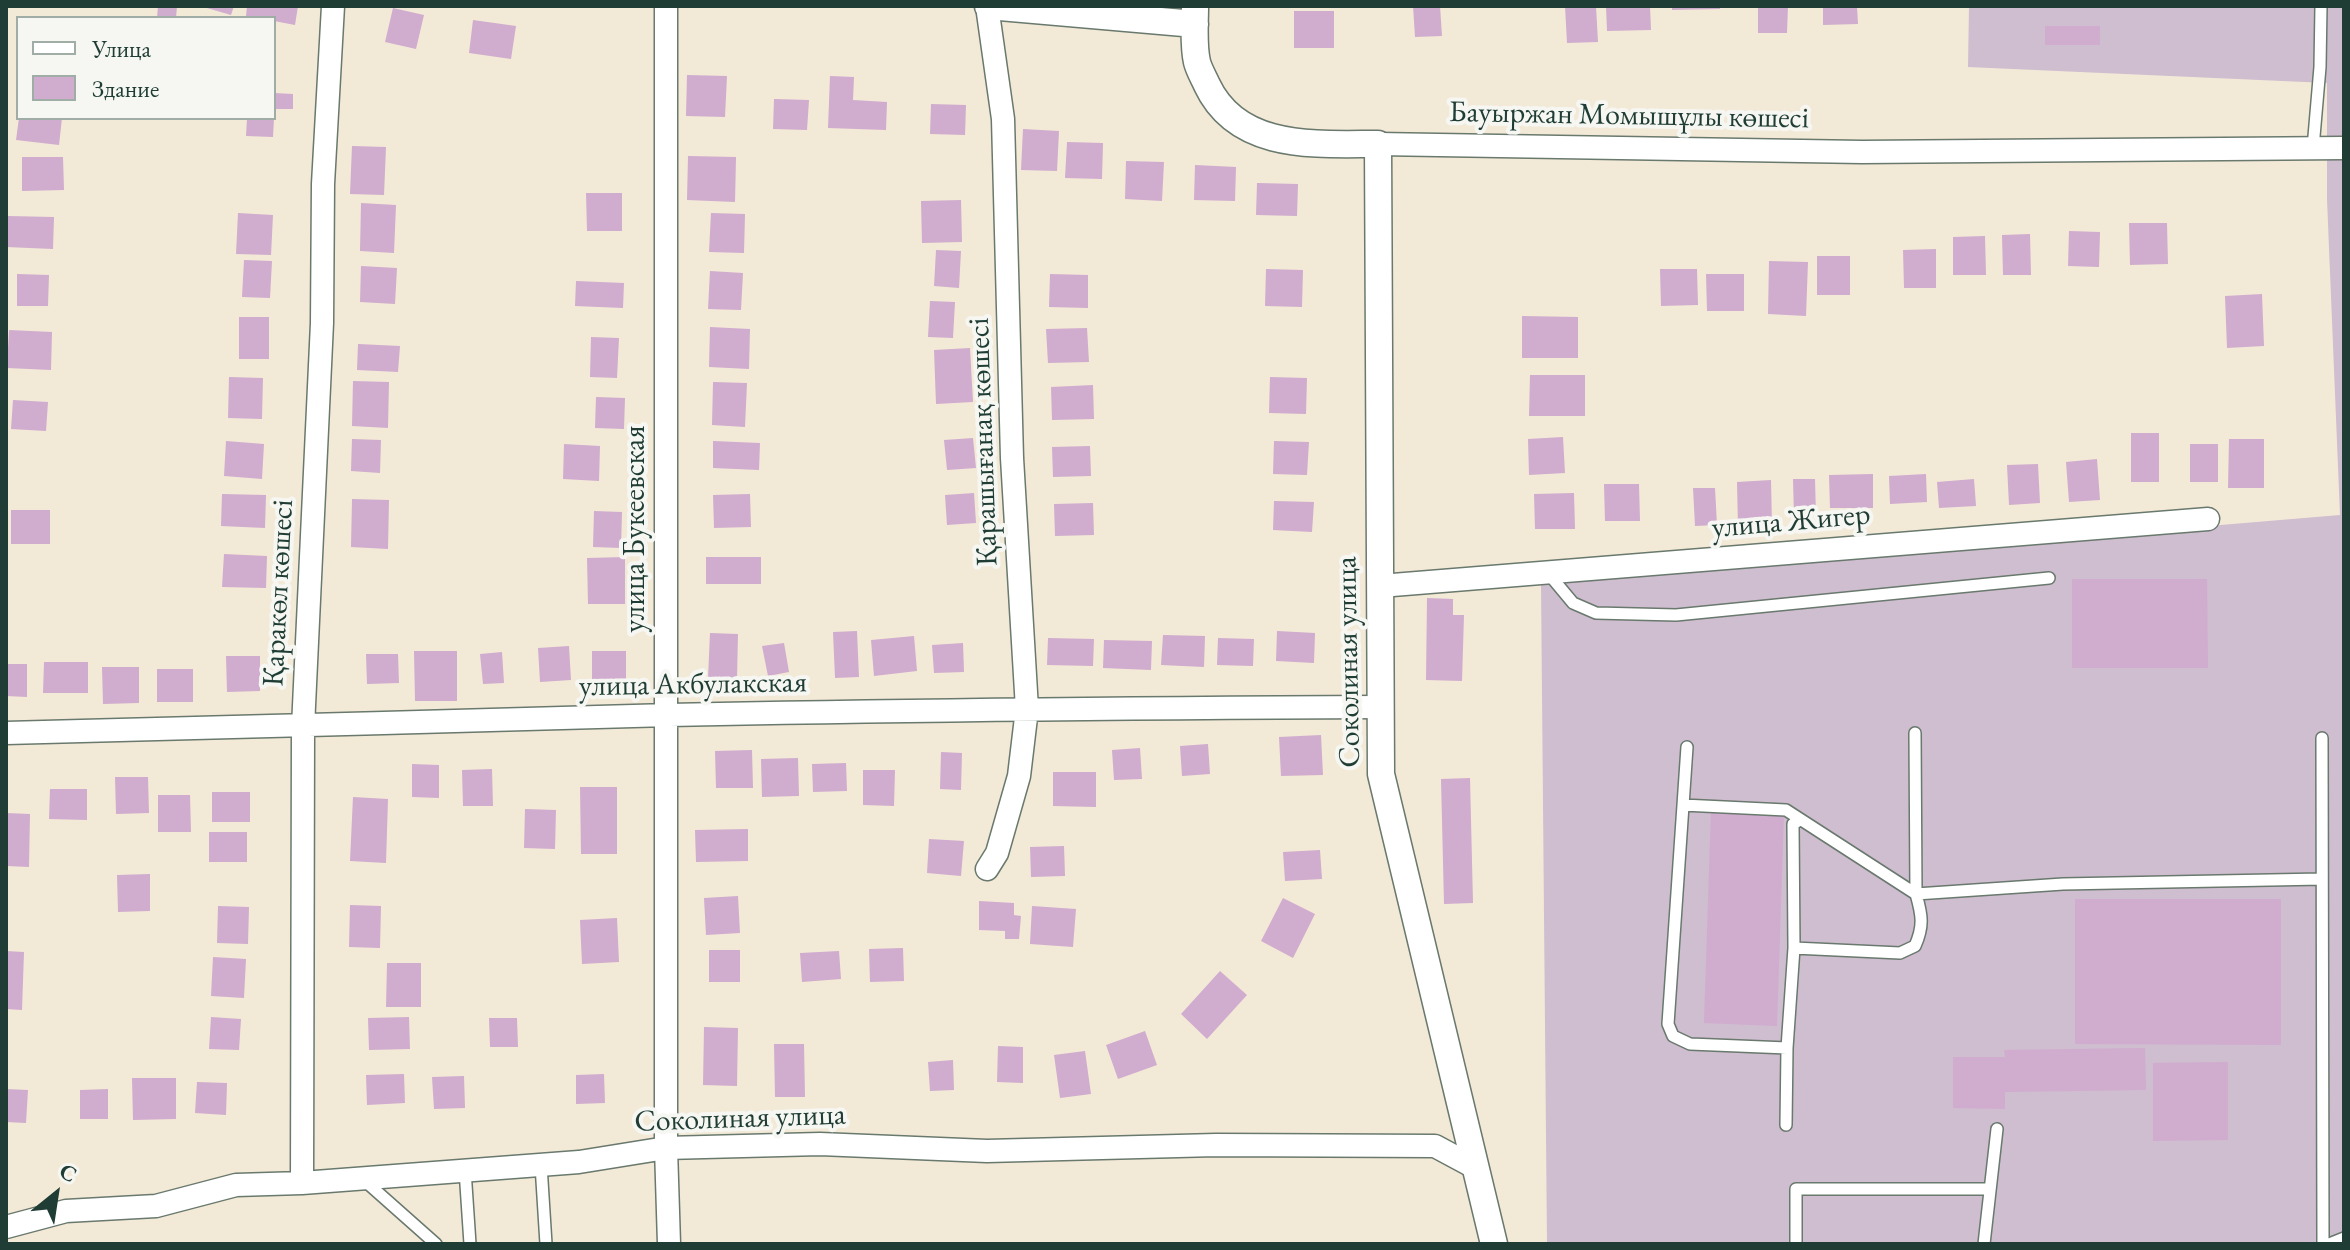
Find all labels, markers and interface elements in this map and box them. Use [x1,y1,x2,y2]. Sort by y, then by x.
legend [16,16,276,120]
text: Улица [92,33,151,64]
text: Здание [92,73,159,104]
street label: Бауыржан Момышұлы көшесі [1449,95,1809,137]
street label: Қарашығанақ көшесі [962,317,1006,567]
street label: улица Букеевская [618,425,654,633]
street label: улица Жигер [1710,497,1872,547]
street label: Қаракөл көшесі [256,499,302,687]
street label: Соколиная улица [1329,556,1369,768]
street label: улица Акбулакская [579,665,807,705]
street label: Соколиная улица [634,1097,846,1141]
north arrow [16,1154,96,1234]
text: С [54,1156,82,1189]

